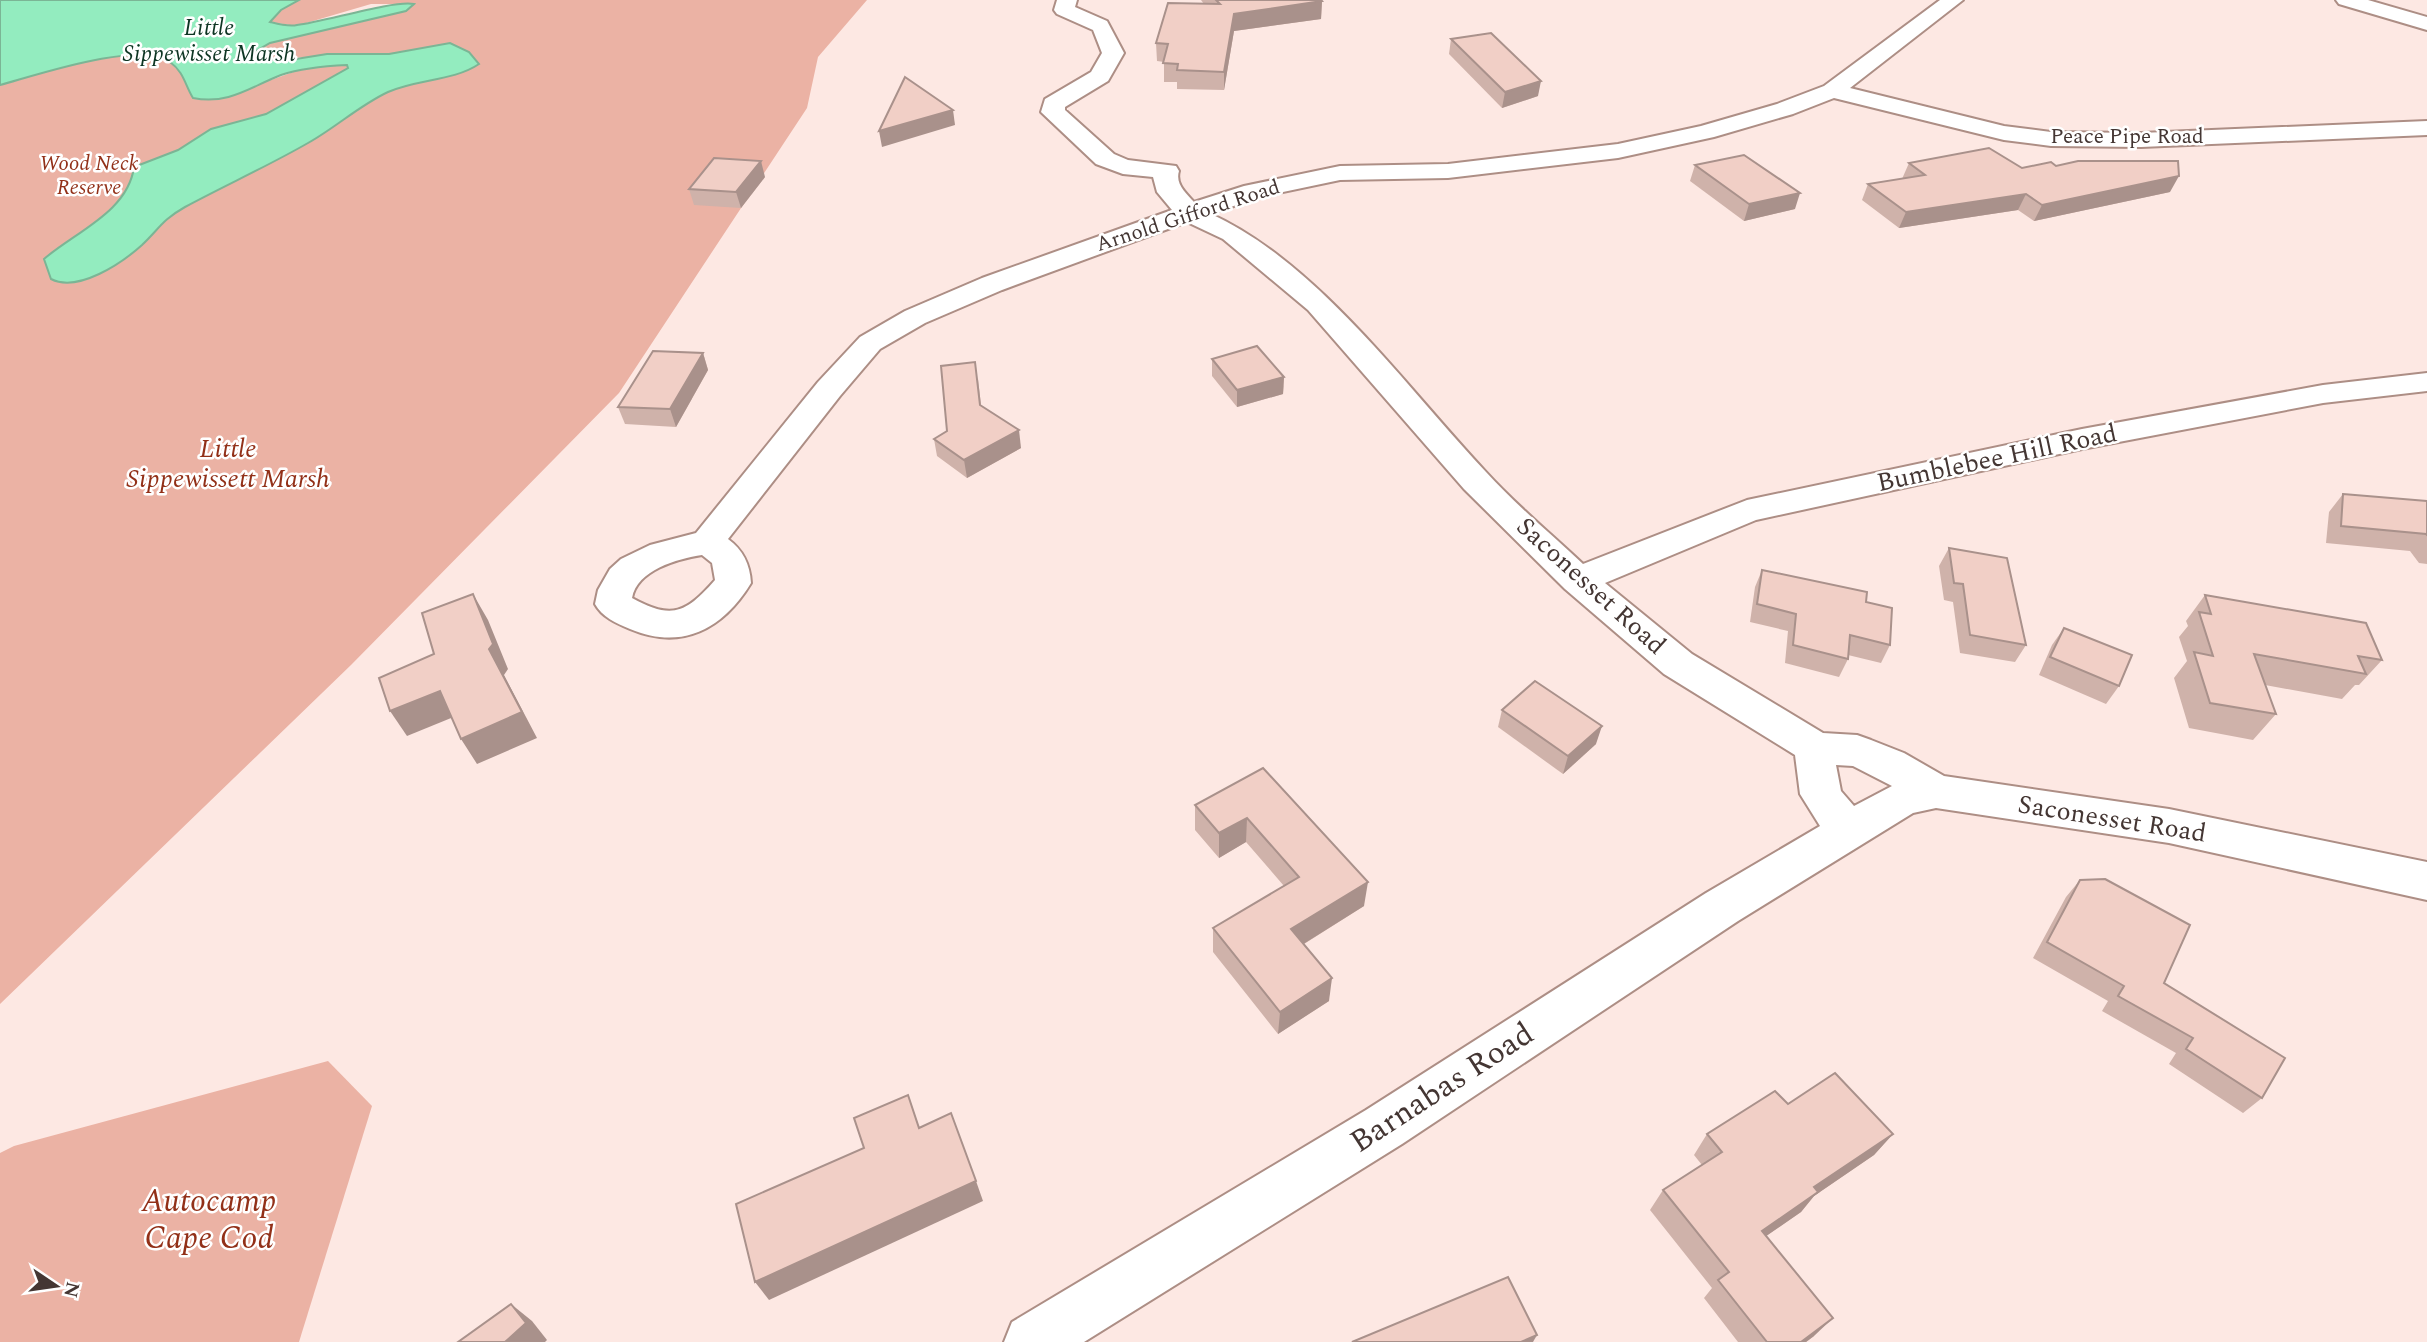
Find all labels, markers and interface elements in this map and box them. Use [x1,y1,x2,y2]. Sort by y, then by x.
water label: Little Sippewisset Marsh [123,11,295,72]
street label: Peace Pipe Road [2050,121,2204,153]
park label: Wood Neck Reserve [40,148,139,204]
street label: Arnold Gifford Road [1092,171,1284,261]
street label: Bumblebee Hill Road [1873,413,2121,503]
park label: Little Sippewissett Marsh [126,429,330,499]
street label: Saconesset Road [1507,507,1675,665]
street label: Saconesset Road [2015,784,2209,854]
street label: Barnabas Road [1340,1010,1544,1166]
park label: Autocamp Cape Cod [140,1177,277,1263]
north arrow [21,1251,91,1321]
text: N [55,1279,87,1300]

